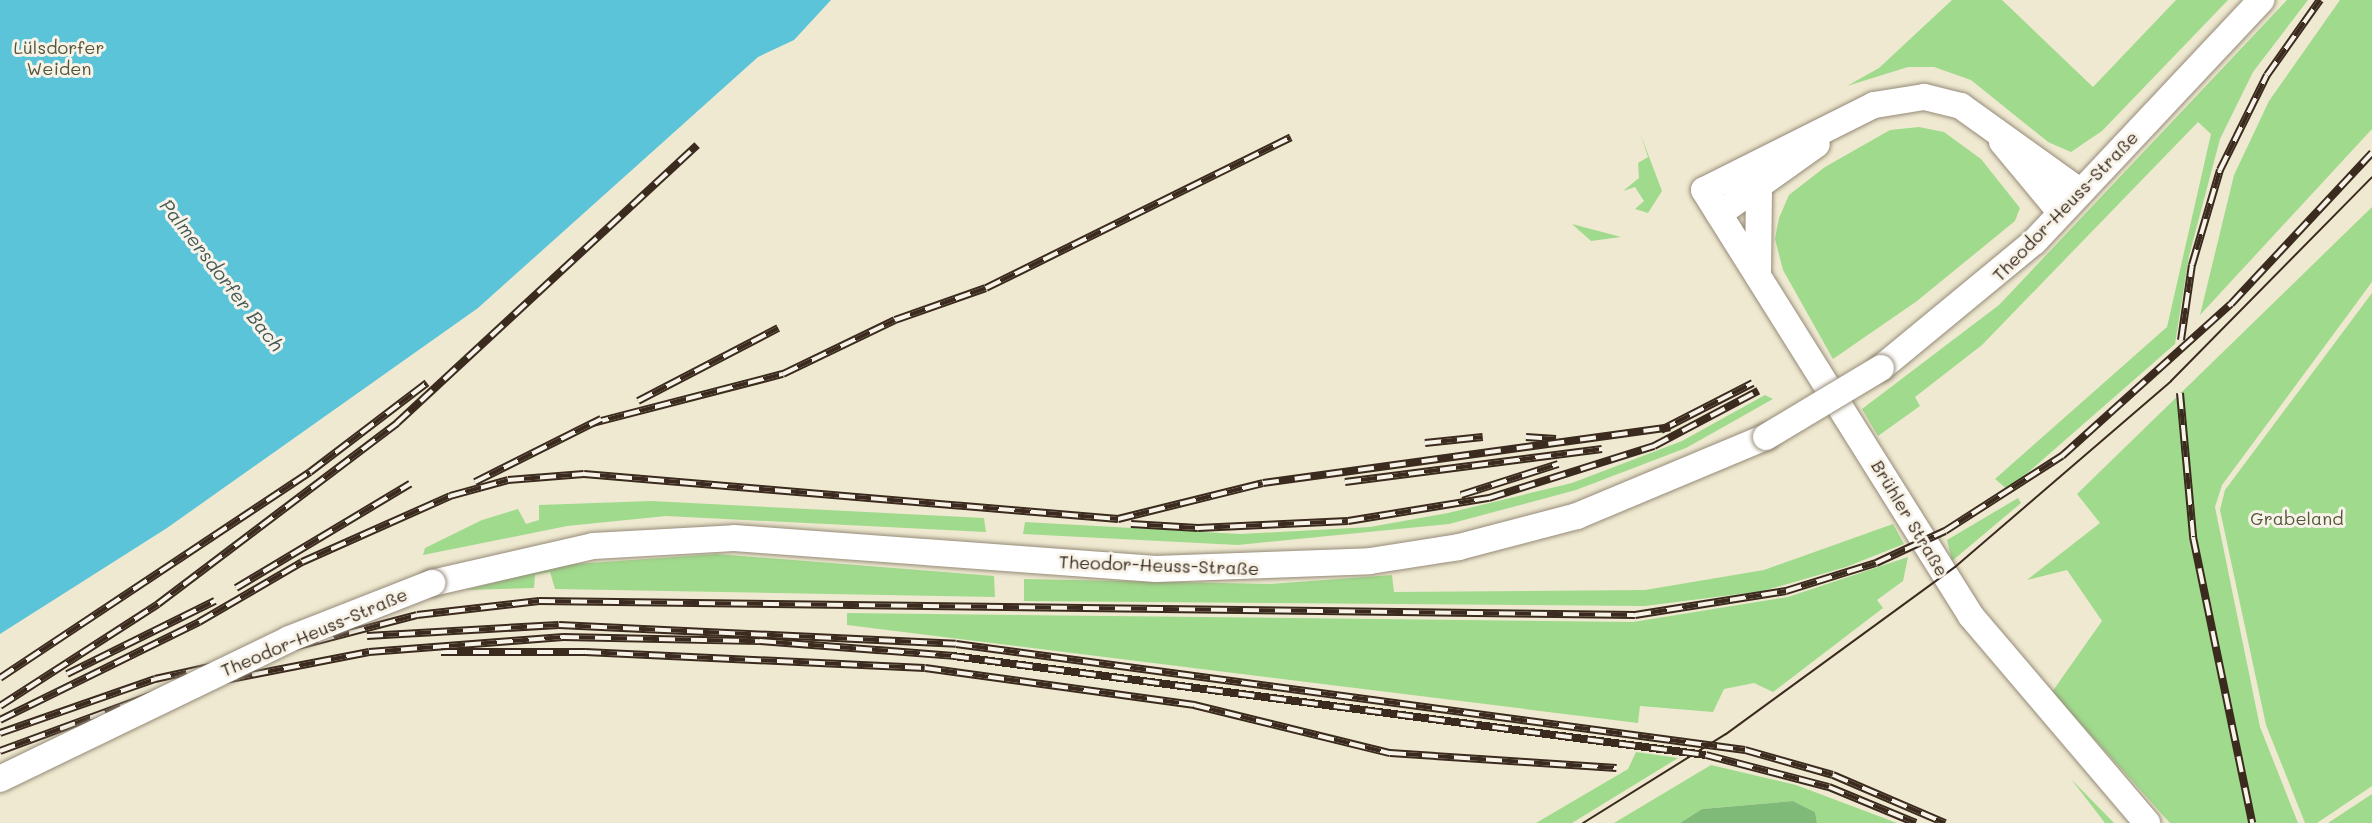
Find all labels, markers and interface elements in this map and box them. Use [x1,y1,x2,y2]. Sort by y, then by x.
park label: Lülsdorfer Weiden [14,37,104,80]
street label: Theodor-Heuss-Straße [1988,126,2142,286]
water label: Palmersdorfer Bach [155,194,289,356]
street label: Brühler Straße [1867,456,1953,580]
park label: Grabeland [2250,507,2344,529]
street label: Theodor-Heuss-Straße [1058,551,1260,579]
street label: Theodor-Heuss-Straße [218,583,410,681]

